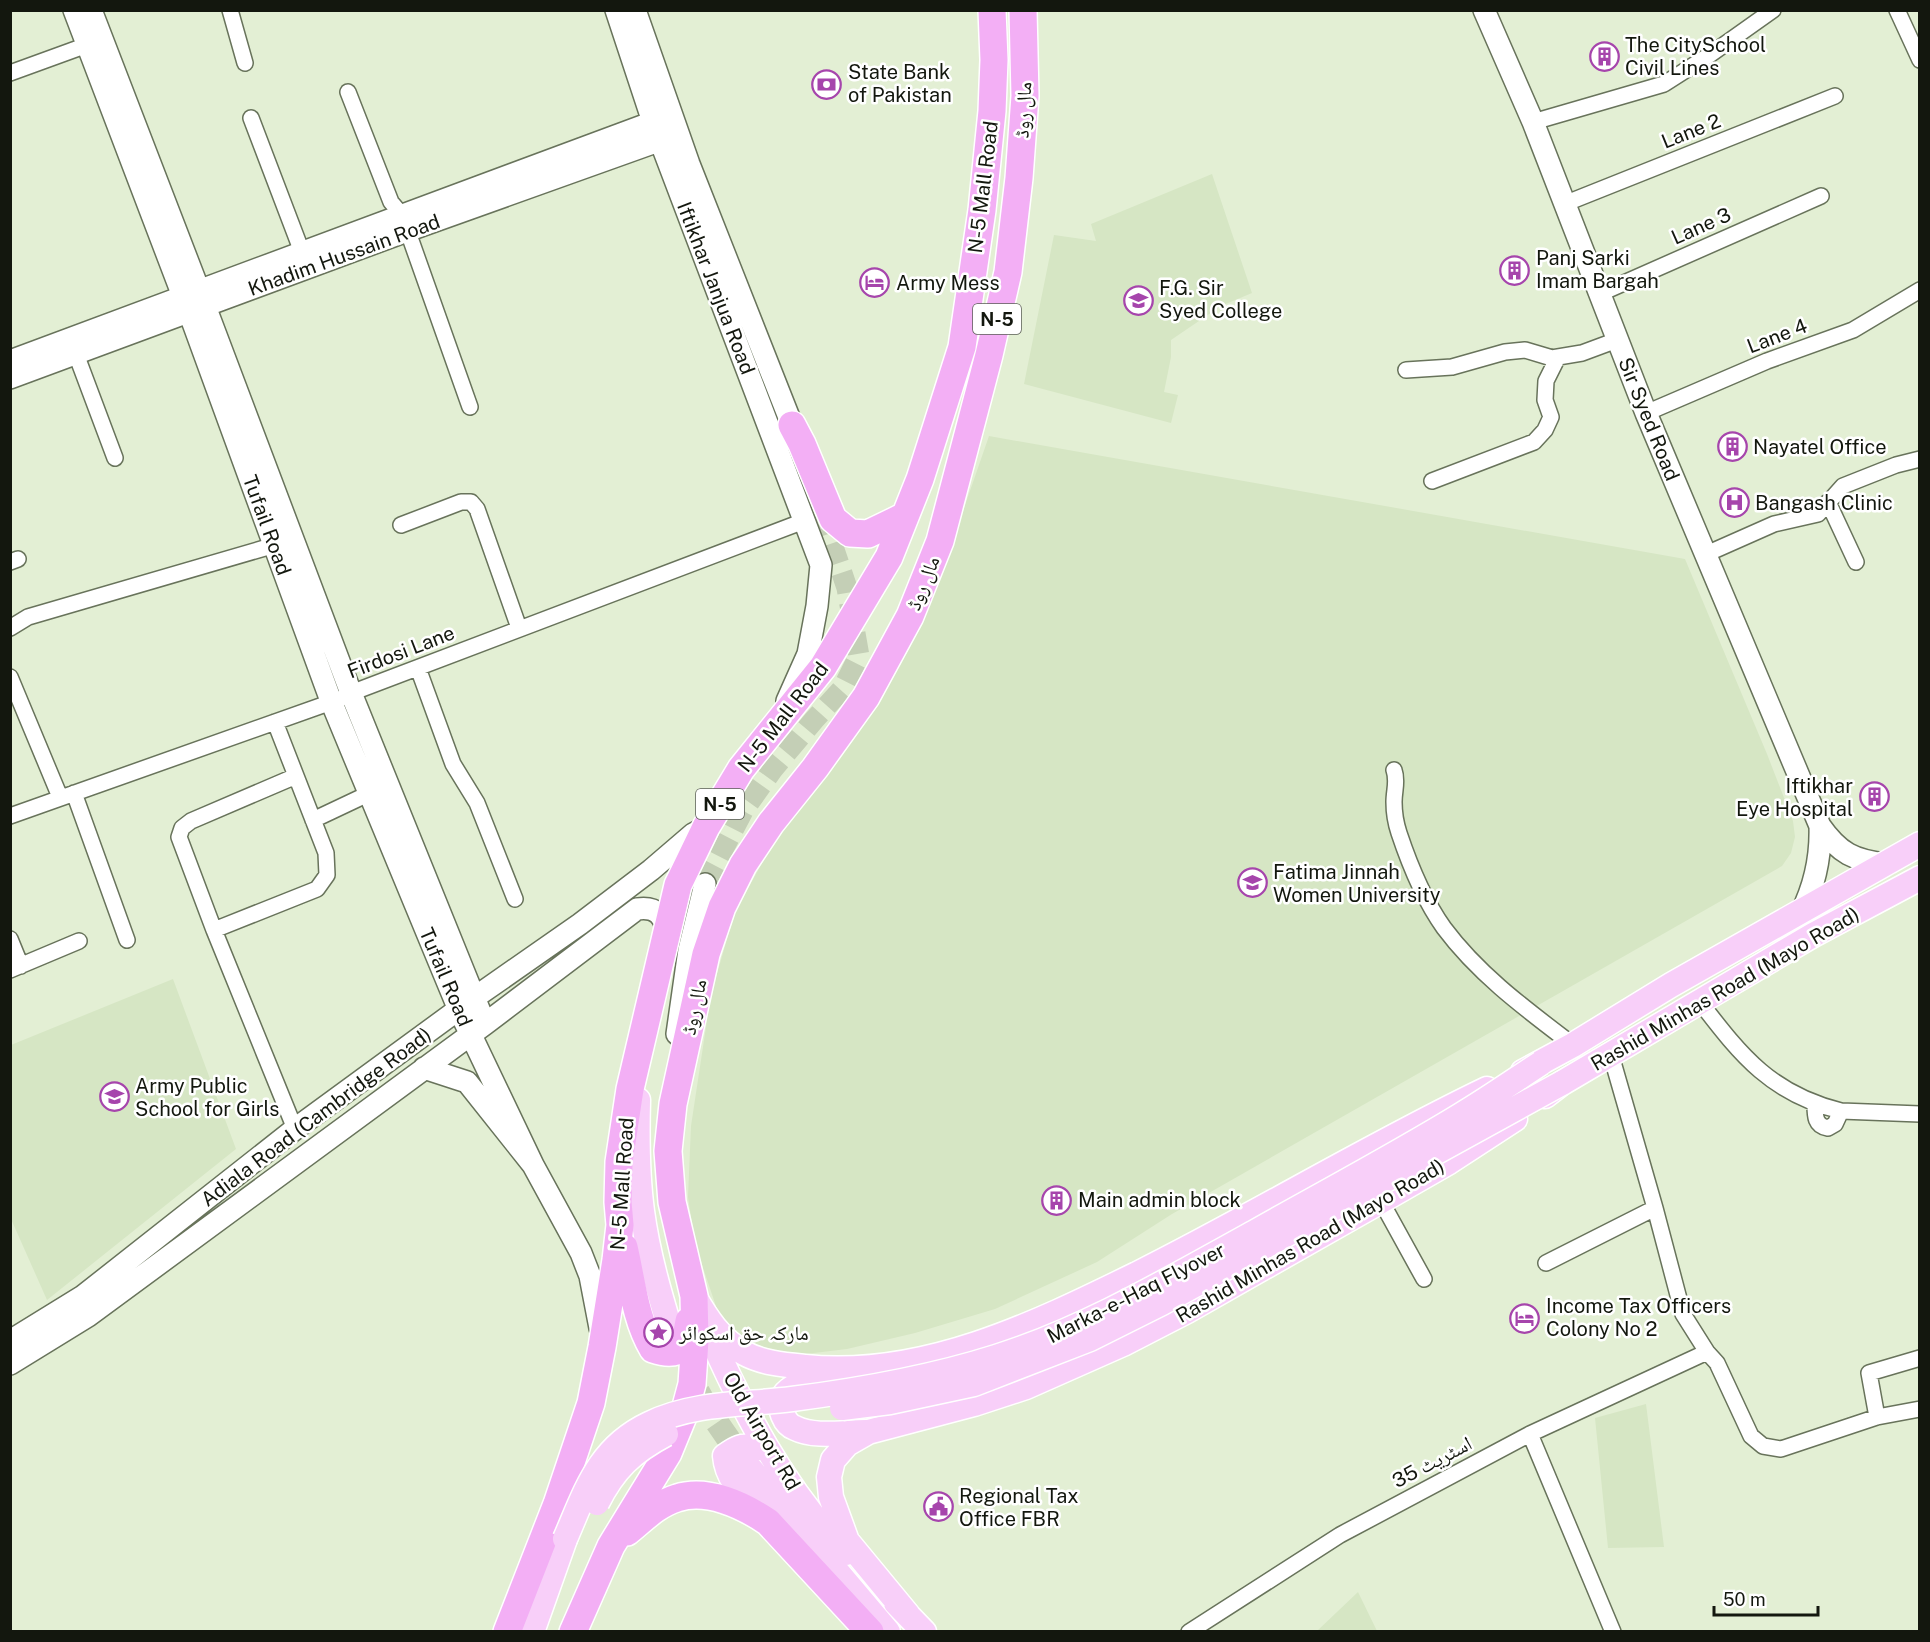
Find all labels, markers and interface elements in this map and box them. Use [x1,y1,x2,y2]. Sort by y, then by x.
place label: The CitySchool Civil Lines [1625,33,1766,80]
building icon: The CitySchool Civil Lines [1588,40,1620,72]
place label: State Bank of Pakistan [848,60,952,107]
bank icon: State Bank of Pakistan [811,68,843,100]
street label: مال روڈ [1010,81,1036,139]
street label: Lane 2 [1658,108,1724,154]
street label: N-5 Mall Road [963,120,1003,254]
street label: Iftikhar Janjua Road [672,198,760,378]
street label: Lane 3 [1668,202,1734,250]
street label: Khadim Hussain Road [245,209,443,301]
place label: Panj Sarki Imam Bargah [1536,246,1659,293]
building icon: Panj Sarki Imam Bargah [1499,254,1531,286]
hotel icon: Army Mess [859,267,891,299]
place label: Army Mess [896,271,1000,295]
place label: F.G. Sir Syed College [1159,276,1282,323]
school or university icon: F.G. Sir Syed College [1122,284,1154,316]
road number: N-5 [973,304,1021,334]
street label: Lane 4 [1744,314,1810,358]
street label: Sir Syed Road [1613,354,1685,484]
building icon: Nayatel Office [1716,431,1748,463]
place label: Nayatel Office [1753,435,1887,459]
street label: Tufail Road [238,472,296,578]
hospital icon: Bangash Clinic [1718,487,1750,519]
place label: Bangash Clinic [1755,491,1893,515]
street label: مال روڈ [901,552,945,614]
street label: Firdosi Lane [344,621,458,683]
street label: N-5 Mall Road [733,657,833,777]
place label: Iftikhar Eye Hospital [1736,774,1853,821]
building icon: Iftikhar Eye Hospital [1858,781,1890,813]
road number: N-5 [696,789,744,819]
place label: Fatima Jinnah Women University [1273,860,1441,907]
school or university icon: Fatima Jinnah Women University [1236,867,1268,899]
street label: Rashid Minhas Road (Mayo Road) [1586,902,1864,1076]
street label: Tufail Road [414,924,478,1030]
street label: مال روڈ [676,977,712,1037]
street label: Adiala Road (Cambridge Road) [196,1022,436,1212]
place label: Army Public School for Girls [135,1074,279,1121]
school or university icon: Army Public School for Girls [98,1081,130,1113]
street label: N-5 Mall Road [605,1117,639,1251]
street label: Rashid Minhas Road (Mayo Road) [1171,1154,1449,1328]
building icon: Main admin block [1041,1184,1073,1216]
place label: Main admin block [1078,1188,1241,1212]
street label: Marka-e-Haq Flyover [1043,1238,1229,1348]
place label: Income Tax Officers Colony No 2 [1546,1294,1731,1341]
hotel icon: Income Tax Officers Colony No 2 [1509,1302,1541,1334]
place icon: مارکہ حق اسکوائر [642,1317,674,1349]
place label: مارکہ حق اسکوائر [678,1321,809,1345]
street label: Old Airport Rd [718,1368,806,1494]
street label: اسٹریٹ 35 [1388,1431,1476,1493]
place label: Regional Tax Office FBR [959,1484,1078,1531]
public building icon: Regional Tax Office FBR [922,1491,954,1523]
scale bar [1714,1579,1818,1617]
text: 50 m [1723,1589,1766,1610]

